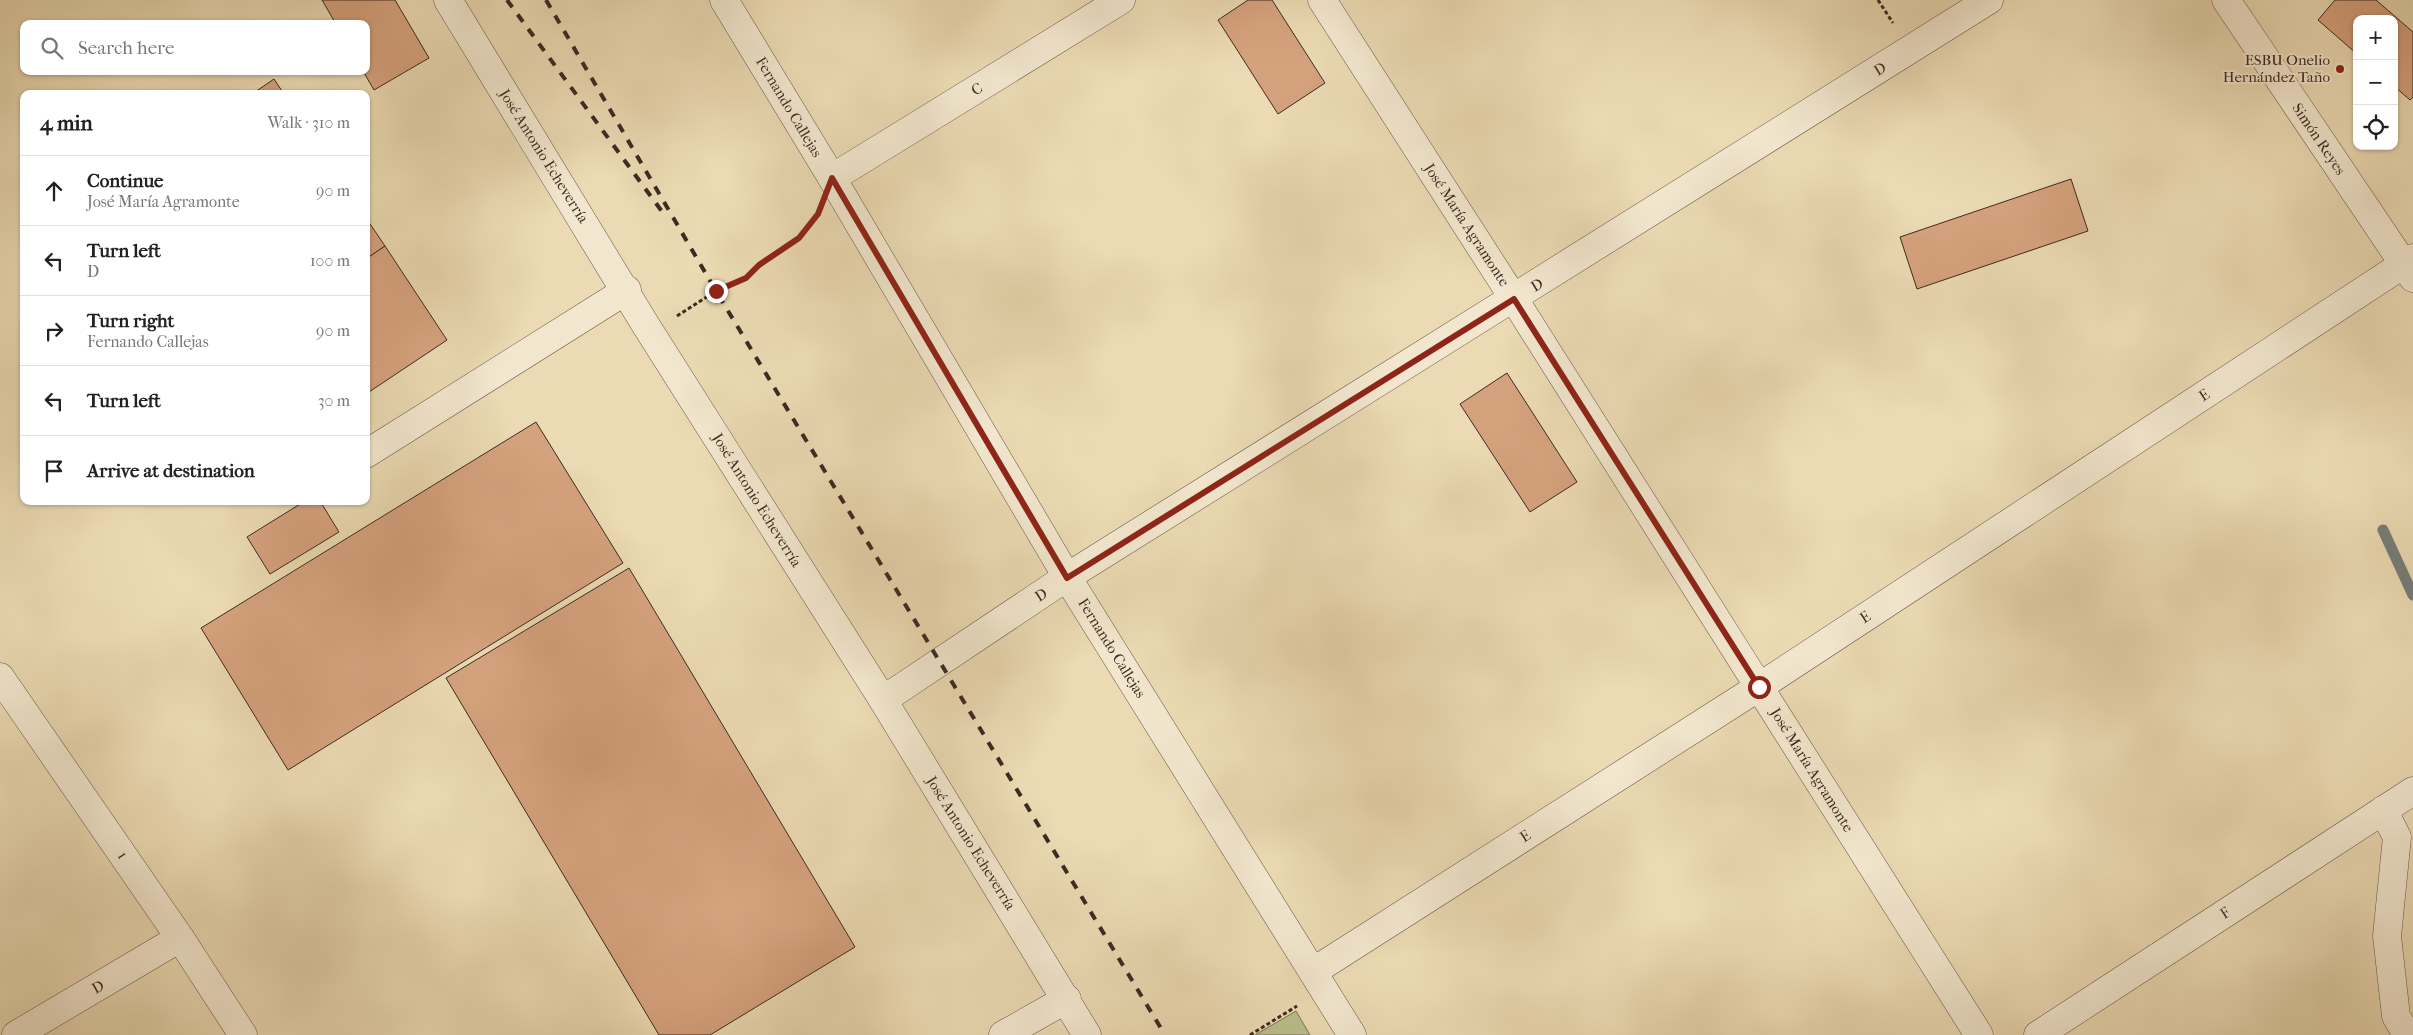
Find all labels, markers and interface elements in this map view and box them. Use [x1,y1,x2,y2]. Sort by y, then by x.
map controls [2353,15,2398,150]
button: + [2353,15,2398,60]
search box [20,20,370,75]
icon: search [38,34,66,62]
text: Search here [78,37,174,59]
place label: ESBU Onelio Hernández Taño [2223,51,2330,86]
street label: Fernando Callejas [752,53,826,161]
street label: D [1870,58,1890,80]
button: − [2353,60,2398,105]
marker: ESBU Onelio Hernández Taño [2334,63,2346,75]
street label: C [968,79,986,99]
street label: José Antonio Echeverría [495,85,593,227]
street label: Simón Reyes [2288,100,2350,179]
button: locate [2353,105,2398,150]
text: 4 min [40,111,93,135]
text: Walk · 310 m [267,113,350,132]
street label: José María Agramonte [1420,159,1514,290]
text: Continue [87,170,163,192]
icon: ahead [40,177,68,205]
text: 90 m [316,181,350,200]
text: José María Agramonte [87,192,240,211]
text: Turn left [87,240,161,262]
icon: left [40,247,68,275]
text: 100 m [310,251,350,270]
text: D [87,262,99,281]
street label: D [1527,274,1547,296]
route end [705,280,728,303]
text: Turn right [87,310,174,332]
icon: right [40,317,68,345]
text: 90 m [316,321,350,340]
text: Fernando Callejas [87,332,209,351]
street label: E [2195,385,2213,405]
icon: left [40,387,68,415]
text: Turn left [87,390,161,412]
text: 30 m [318,391,350,410]
street label: José Antonio Echeverría [708,429,806,571]
icon: arrive [40,457,68,485]
text: Arrive at destination [87,460,255,482]
street label: D [1031,584,1051,606]
street label: Fernando Callejas [1074,595,1150,702]
street label: E [1856,607,1874,627]
route start [1748,676,1771,699]
street label: José María Agramonte [1766,704,1858,836]
street label: José Antonio Echeverría [922,772,1020,914]
street label: E [1516,826,1534,846]
street label: 1 [114,848,132,862]
street label: F [2217,903,2233,923]
street label: D [89,976,107,998]

